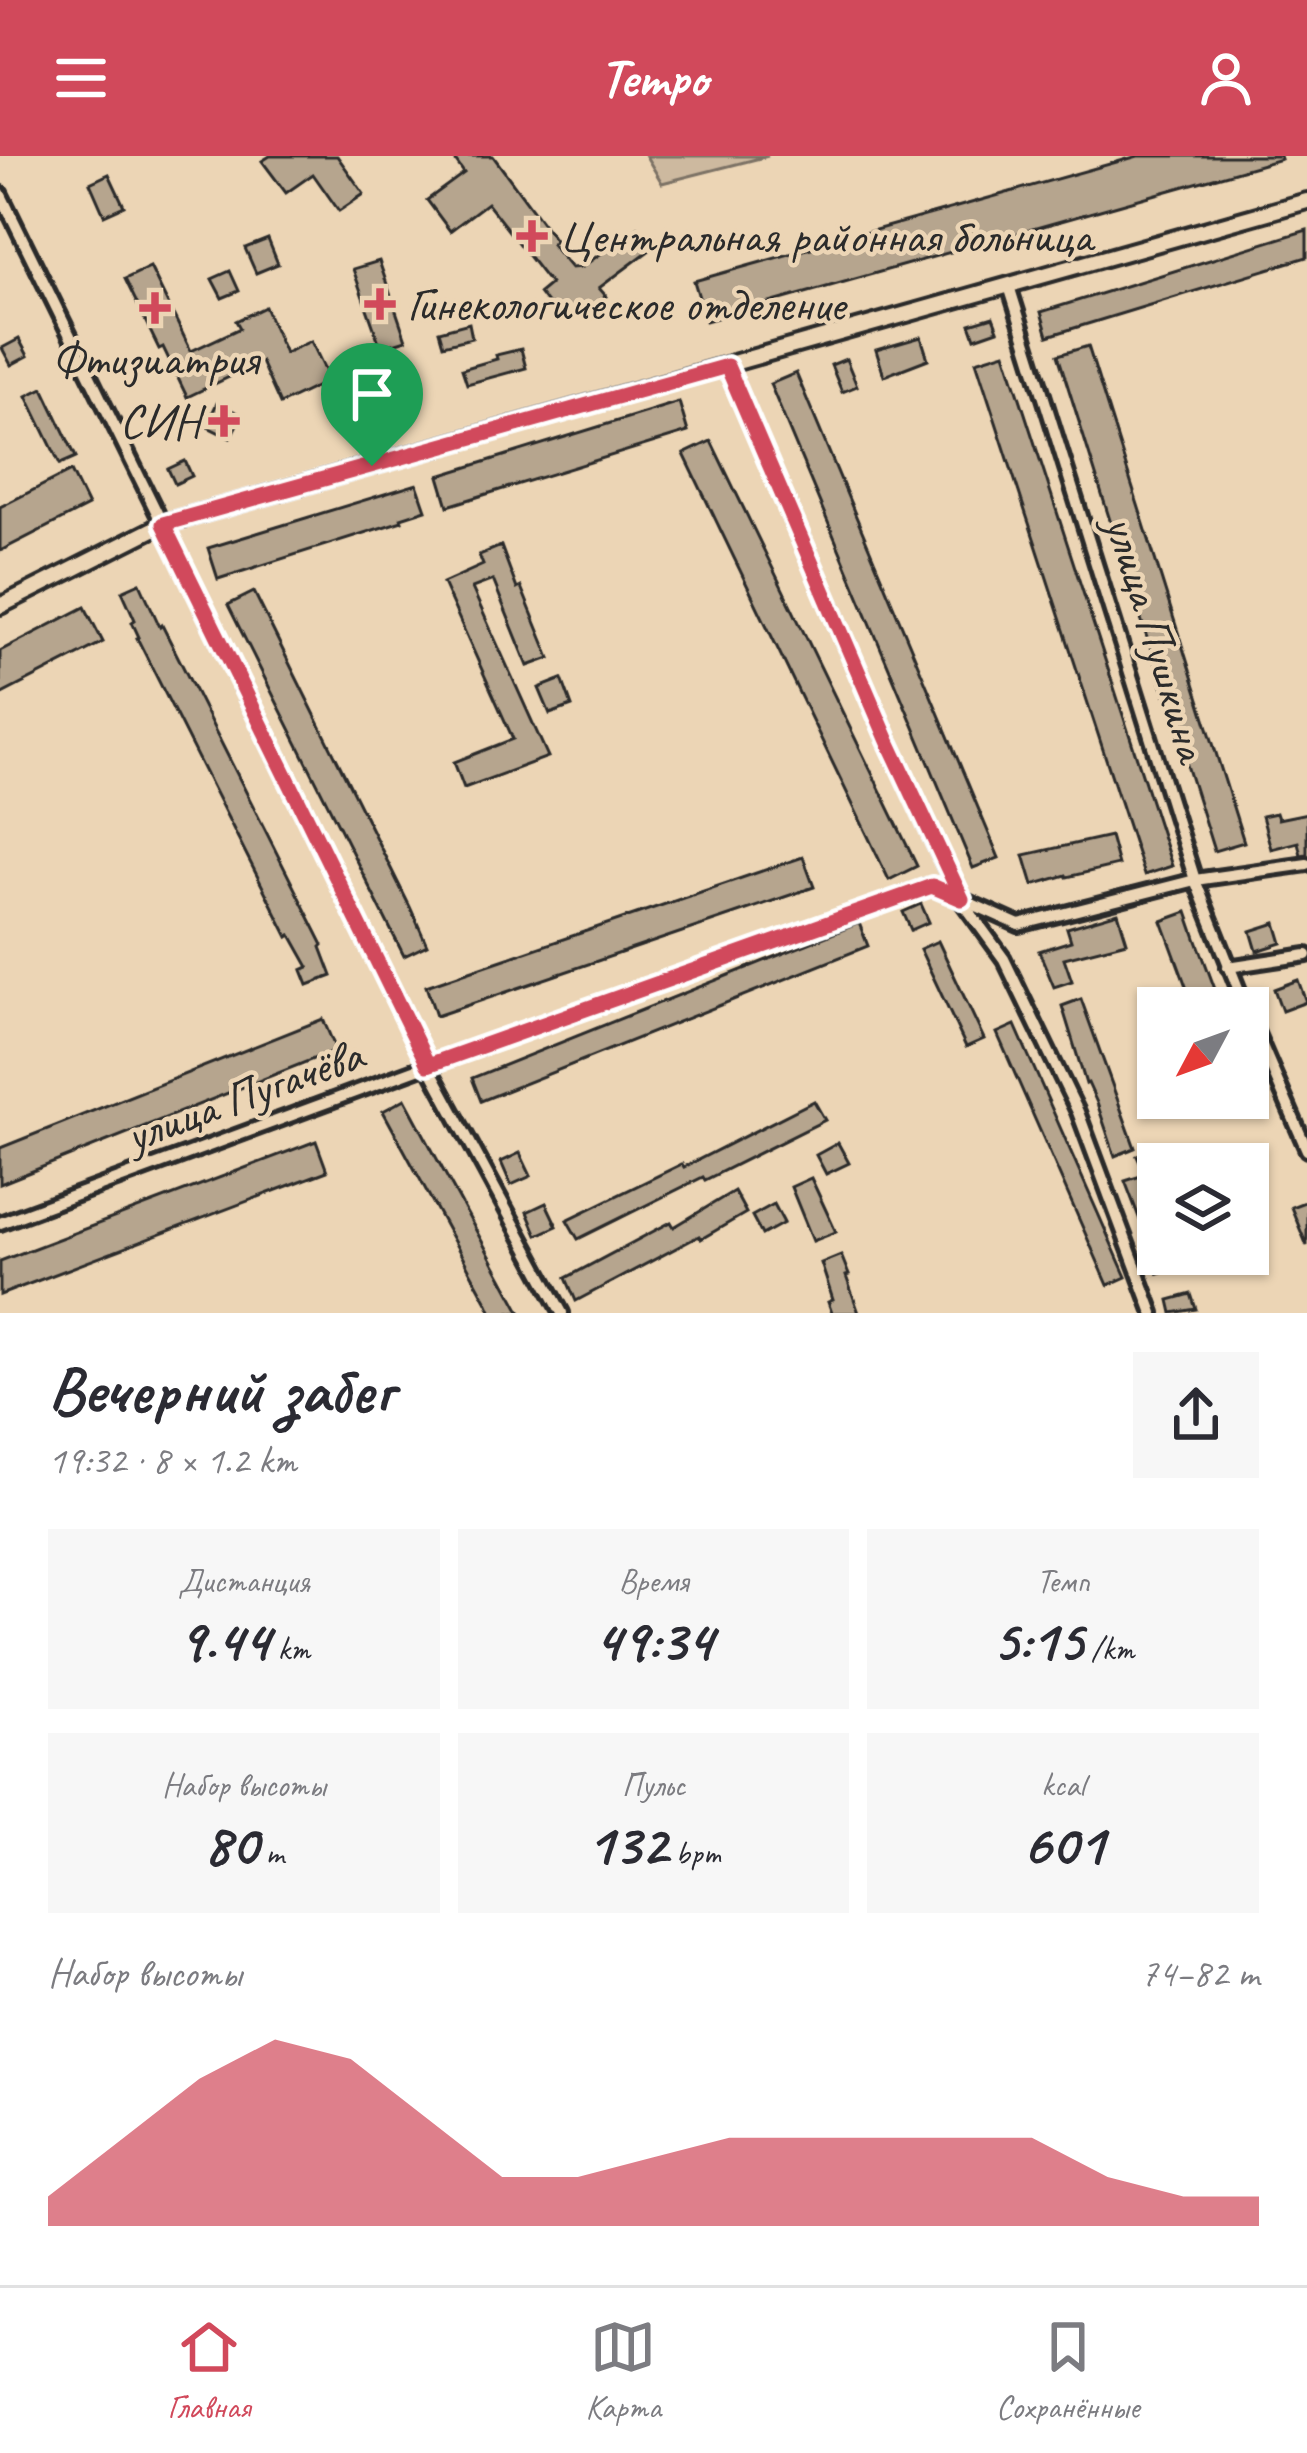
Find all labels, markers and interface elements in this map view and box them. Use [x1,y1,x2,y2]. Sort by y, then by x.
text: Tempo [599,44,708,112]
icon: menu [48,45,114,111]
icon: person [1193,45,1259,111]
place label: Центральная районная больница [559,206,1097,266]
marker: Центральная районная больница [516,220,548,252]
place label: Гинекологическое отделение [407,274,848,334]
marker: Гинекологическое отделение [364,288,396,320]
marker: Фтизиатрия [139,292,171,324]
place label: Фтизиатрия [52,329,261,389]
pin [321,343,423,466]
icon: arrive [339,361,405,427]
place label: СИН [120,391,207,451]
marker: СИН [211,408,237,434]
street label: улица Пушкина [1090,505,1224,772]
north arrow [1137,987,1269,1119]
map controls [1137,987,1269,1275]
street label: улица Пугачёва [114,1023,374,1167]
button: layers [1137,1143,1269,1275]
text: Вечерний забег [48,1349,393,1432]
button: share [1133,1352,1259,1478]
text: 19:32 · 8 × 1.2 km [48,1436,296,1485]
text: Дистанция [178,1560,310,1602]
text: Время [619,1560,688,1602]
text: Темп [1037,1560,1090,1602]
text: 9.44 [178,1602,270,1678]
text: 49:34 [594,1602,713,1678]
text: 5:15 [992,1602,1083,1678]
text: km [270,1628,310,1670]
text: /km [1083,1628,1134,1670]
text: Набор высоты [162,1764,326,1806]
text: Пульс [622,1764,685,1806]
text: kcal [1041,1764,1085,1806]
text: 80 [204,1806,258,1882]
text: 132 [586,1806,667,1882]
text: 601 [1022,1806,1104,1882]
text: m [258,1832,284,1874]
text: bpm [667,1832,721,1874]
text: Набор высоты [48,1949,242,1998]
text: 74–82 m [1140,1949,1259,1998]
tab: Главная [168,2314,250,2428]
tab: Карта [585,2314,661,2428]
tab: Сохранённые [996,2314,1139,2428]

